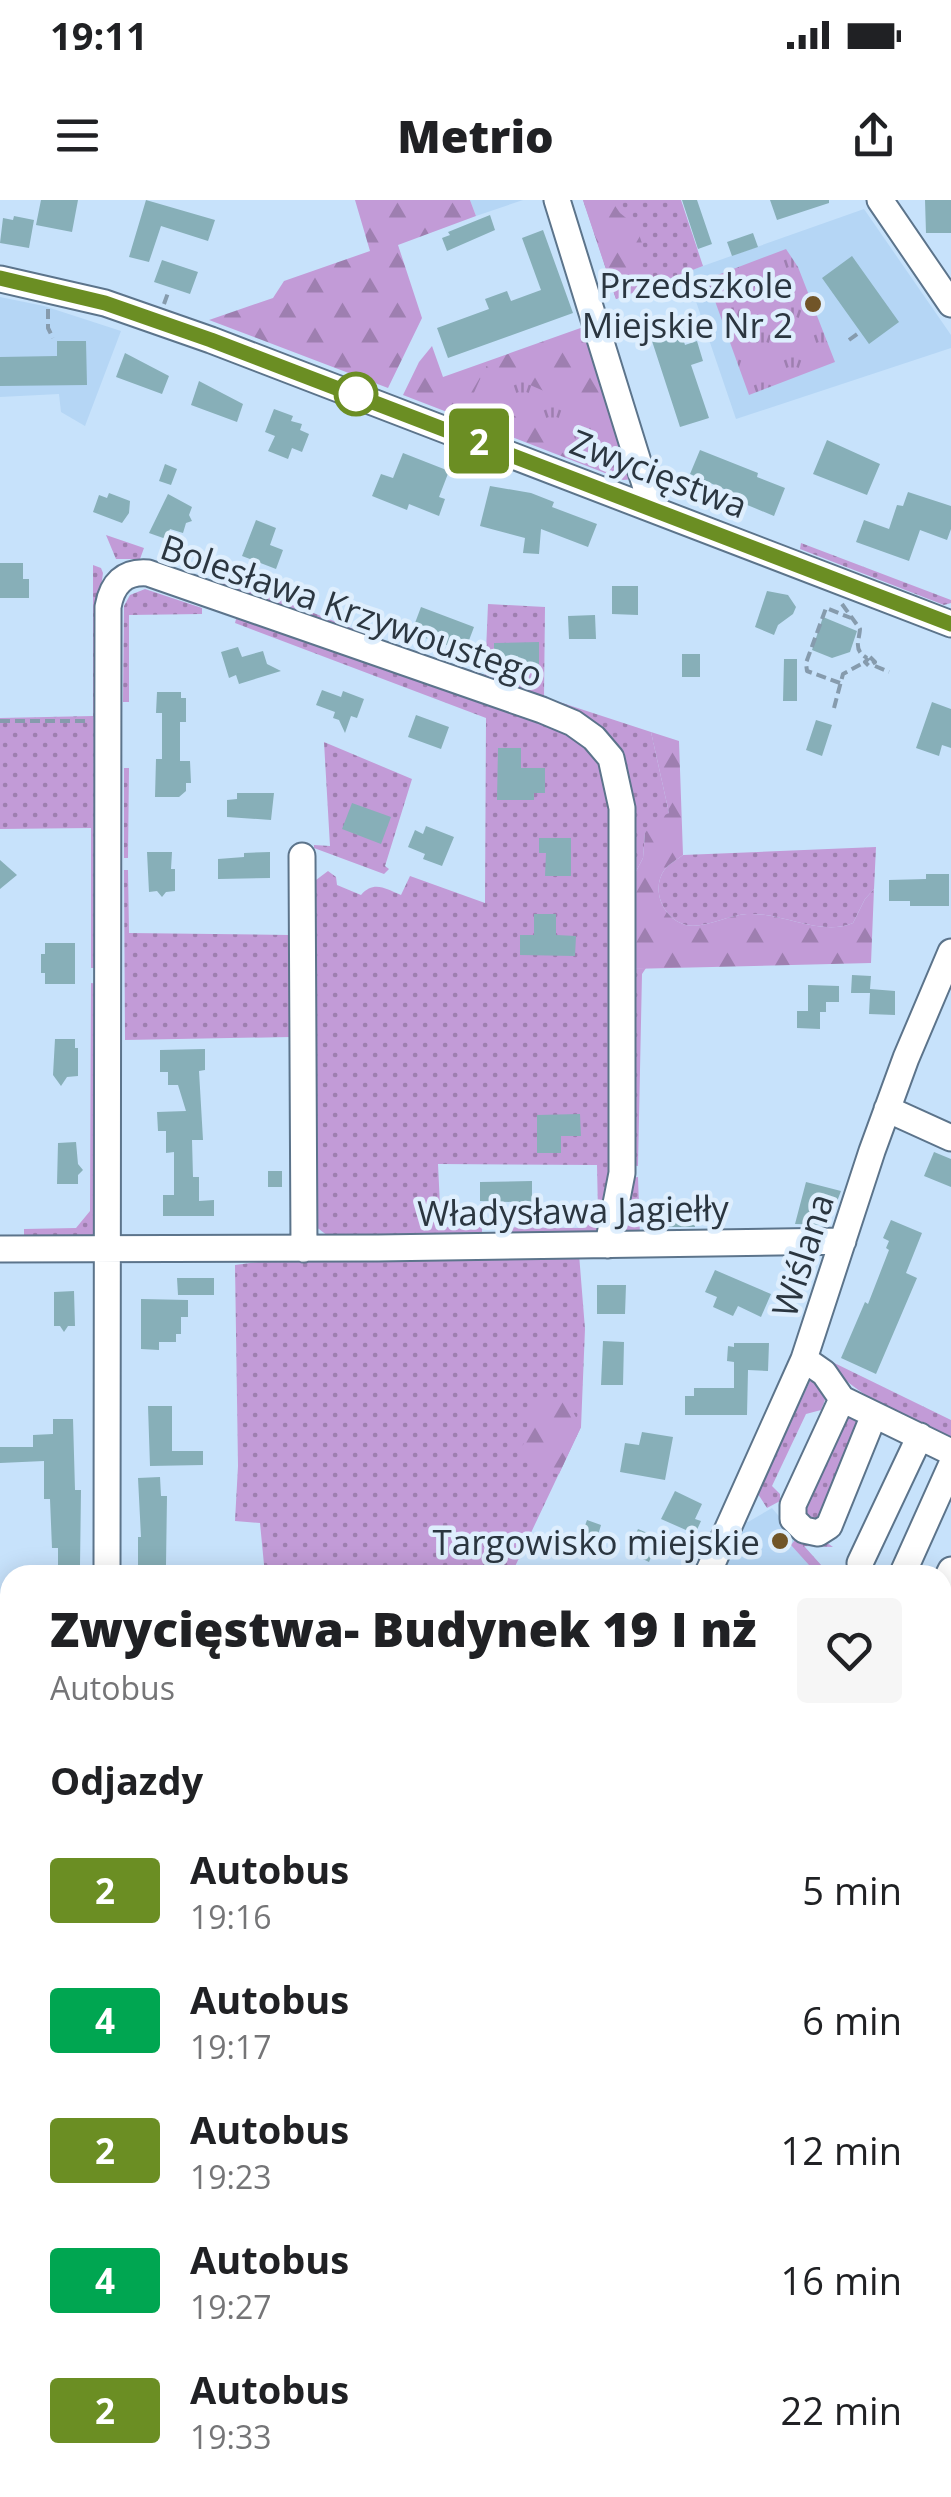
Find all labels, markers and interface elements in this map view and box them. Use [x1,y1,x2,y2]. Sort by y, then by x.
text: 19:11 [50,9,148,61]
text: Metrio [397,105,554,166]
icon: menu [50,108,105,163]
icon: share [846,108,901,163]
place label: Przedszkole Miejskie Nr 2 [582,261,793,348]
marker: Przedszkole Miejskie Nr 2 [802,293,824,315]
unlabelled marker [335,373,377,415]
line badge: 2 [446,408,512,474]
text: 2 [469,418,489,465]
street label: Zwycięstwa [564,418,754,528]
street label: Bolesława Krzywoustego [155,523,549,697]
street label: Władysława Jagiełły [417,1184,730,1236]
street label: Wiślana [760,1187,844,1323]
place label: Targowisko miejskie [432,1518,760,1565]
marker: Targowisko miejskie [769,1530,791,1552]
text: Zwycięstwa- Budynek 19 I nż [50,1596,757,1661]
button: heart [797,1598,902,1703]
text: Autobus [50,1666,175,1709]
text: Odjazdy [50,1754,203,1806]
text: Autobus [190,1843,349,1895]
text: 5 min [802,1864,902,1916]
text: 2 [95,1867,115,1914]
text: 19:16 [190,1895,272,1938]
text: Autobus [190,1973,349,2025]
text: 6 min [802,1994,902,2046]
text: 4 [95,1997,115,2044]
text: 19:17 [190,2025,272,2068]
text: Autobus [190,2103,349,2155]
text: 12 min [781,2124,902,2176]
text: 2 [95,2127,115,2174]
text: 19:23 [190,2155,272,2198]
text: Autobus [190,2233,349,2285]
text: 16 min [781,2254,902,2306]
text: 4 [95,2257,115,2304]
text: 19:27 [190,2285,272,2328]
text: Autobus [190,2363,349,2415]
text: 22 min [781,2384,902,2436]
text: 2 [95,2387,115,2434]
text: 19:33 [190,2415,272,2458]

